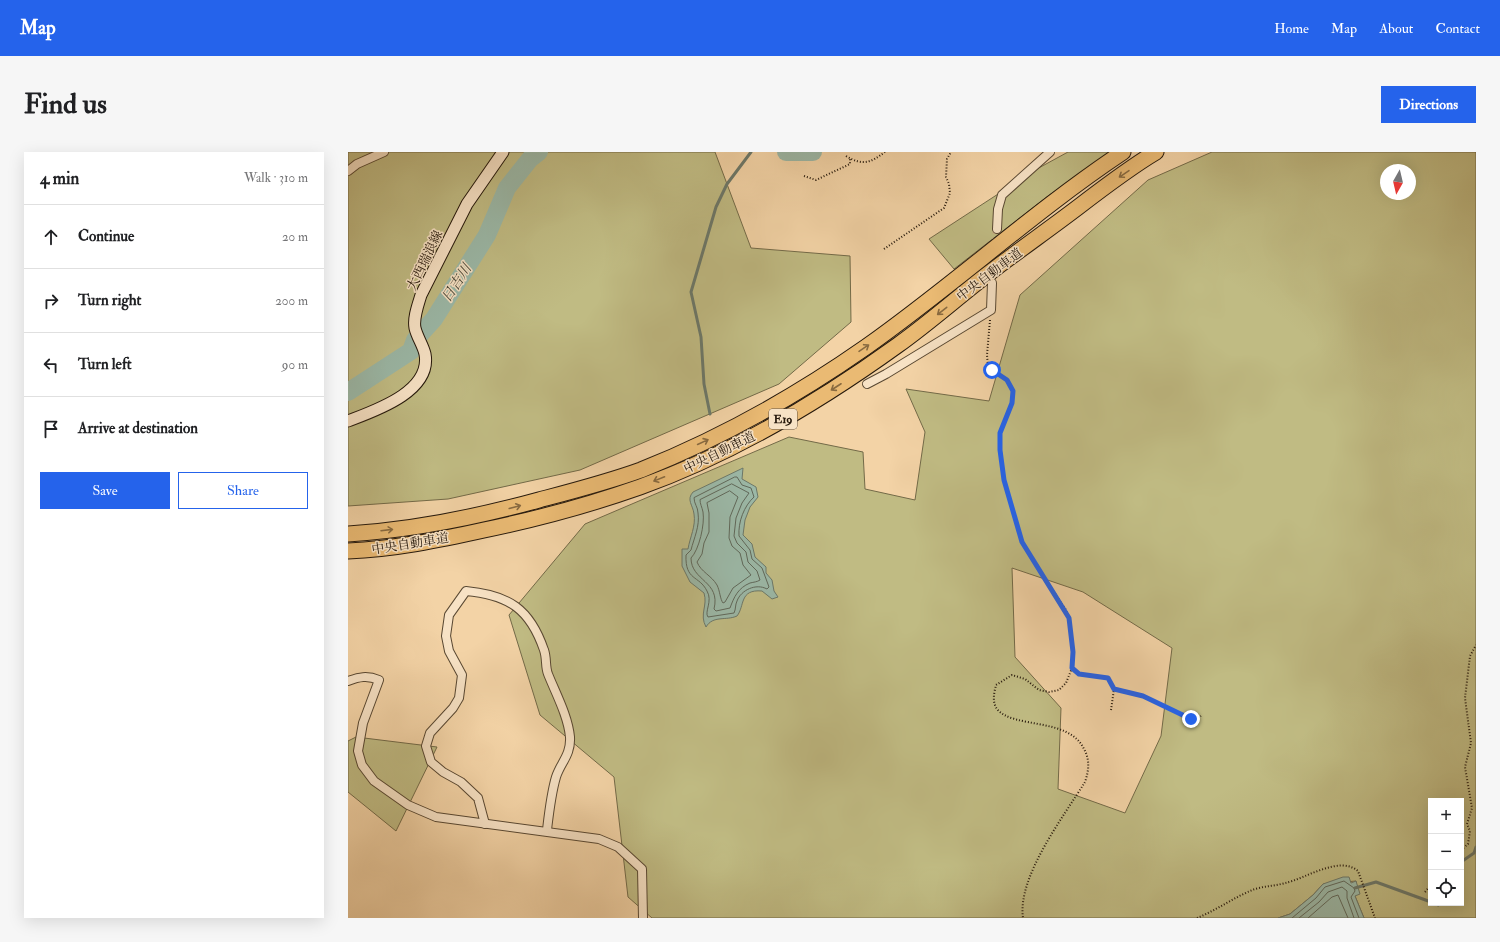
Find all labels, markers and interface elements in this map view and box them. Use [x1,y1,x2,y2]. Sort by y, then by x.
text: Map [20,16,56,40]
text: Home [1274,20,1309,37]
text: Map [1331,20,1357,37]
text: About [1379,20,1413,37]
text: Contact [1435,20,1480,37]
button: Directions [1381,86,1476,123]
text: Find us [24,87,107,122]
north arrow [1380,164,1416,200]
text: 4 min [40,168,79,189]
text: Walk · 310 m [244,170,308,186]
one-way arrow [1119,170,1130,178]
icon: ahead [40,226,62,248]
text: Continue [78,227,134,246]
street label: 大西瑞浪線 [403,228,446,293]
text: 20 m [282,229,308,245]
street label: 中央自動車道 [954,245,1026,305]
water label: 日吉川 [438,259,476,306]
icon: right [40,290,62,312]
text: Turn right [78,291,141,310]
text: 200 m [275,293,308,309]
one-way arrow [936,306,947,315]
one-way arrow [858,344,869,352]
icon: left [40,354,62,376]
text: Turn left [78,355,132,374]
text: 90 m [282,357,308,373]
route start [983,361,1001,379]
one-way arrow [830,383,842,391]
road number: E19 [769,409,797,429]
icon: arrive [40,418,62,440]
text: Arrive at destination [78,419,198,438]
street label: 中央自動車道 [681,429,758,477]
one-way arrow [697,438,709,445]
button: Save [40,472,170,509]
button: Share [178,472,308,509]
one-way arrow [654,476,666,483]
one-way arrow [508,502,521,510]
one-way arrow [380,526,393,533]
street label: 中央自動車道 [370,530,450,558]
route end [1182,710,1200,728]
map controls [1428,798,1464,906]
button: + [1428,798,1464,834]
button: − [1428,834,1464,870]
button: locate [1428,870,1464,906]

